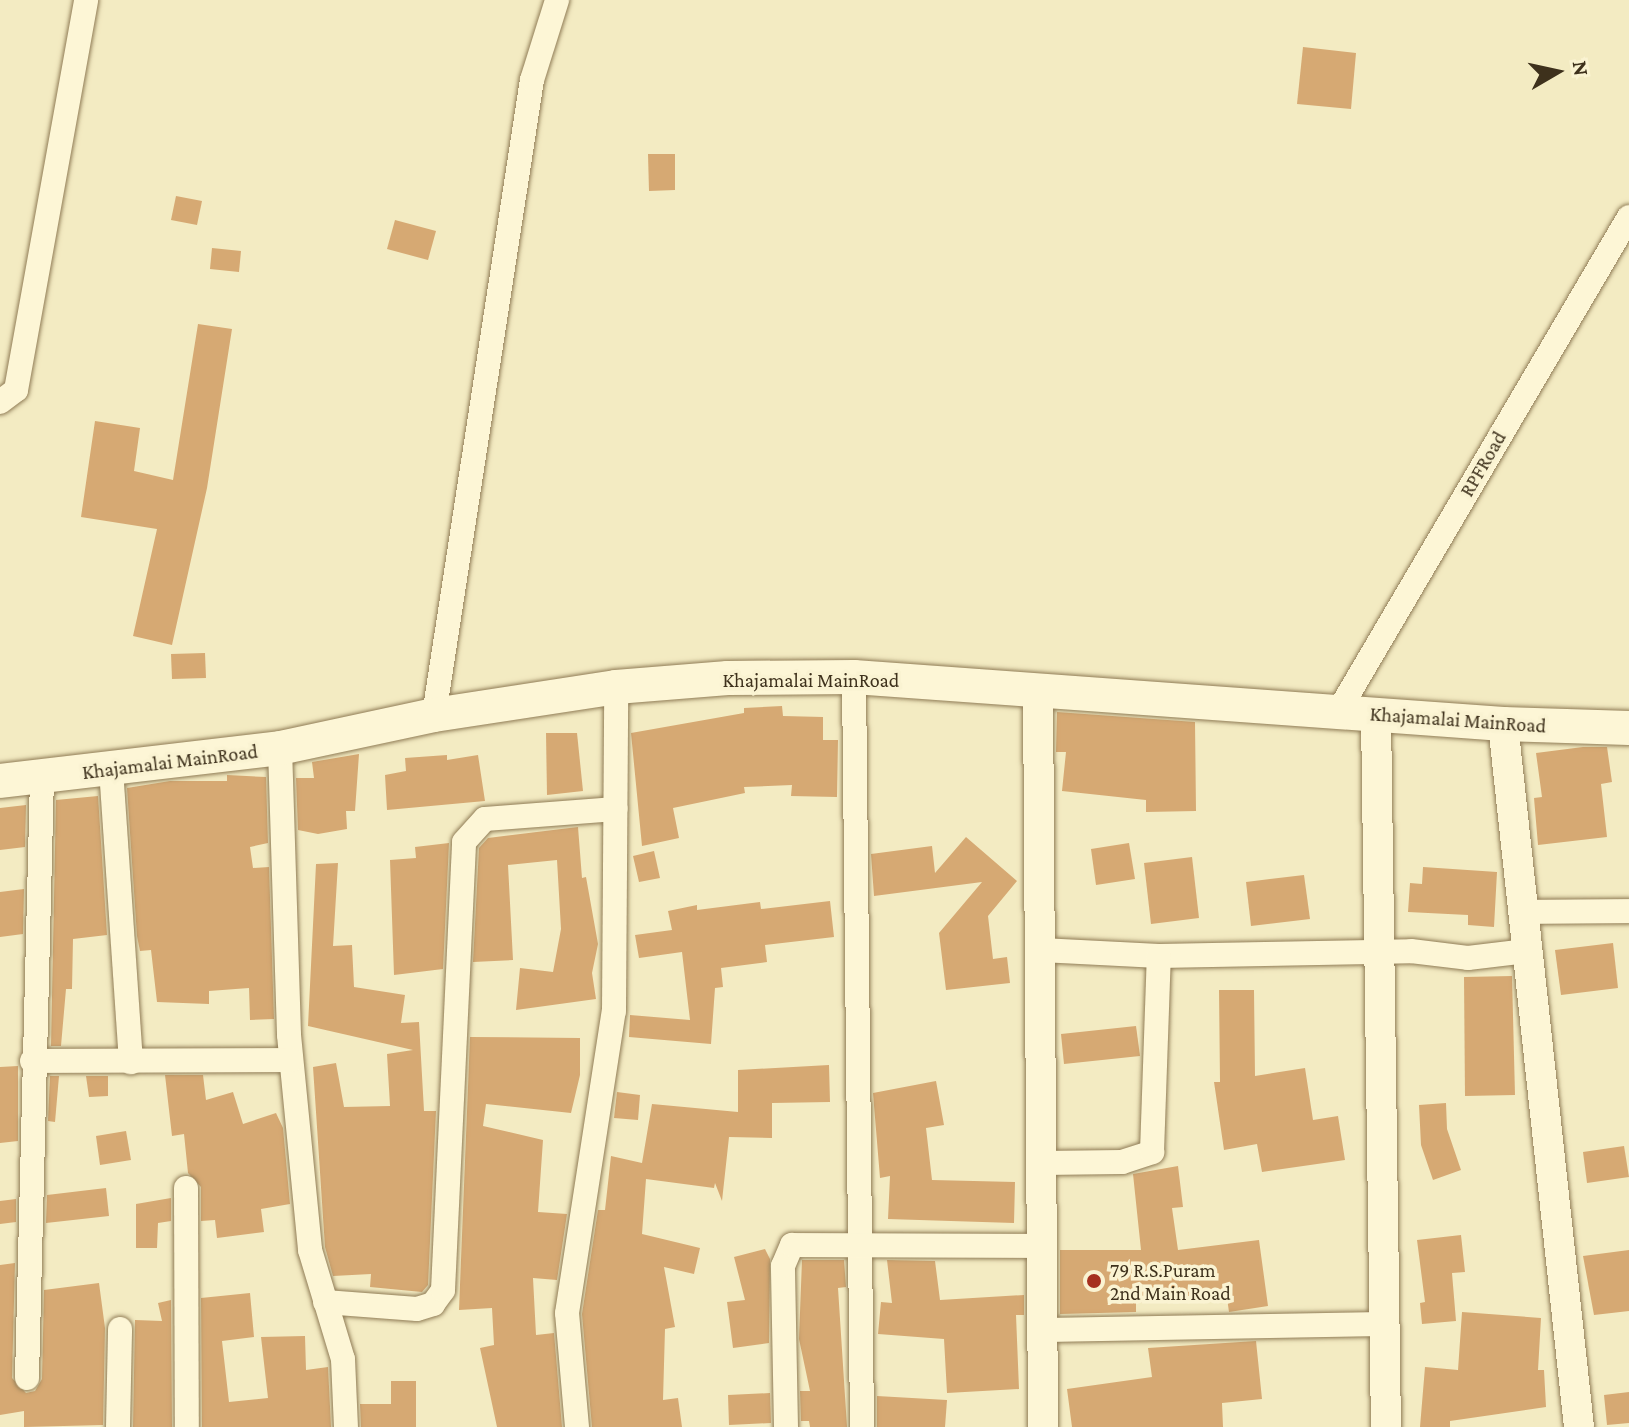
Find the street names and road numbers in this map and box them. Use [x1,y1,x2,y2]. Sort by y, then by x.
street label: RPFRoad [1455,427,1511,501]
street label: Khajamalai MainRoad [723,668,899,692]
street label: Khajamalai MainRoad [1369,702,1547,738]
street label: Khajamalai MainRoad [81,739,259,785]

